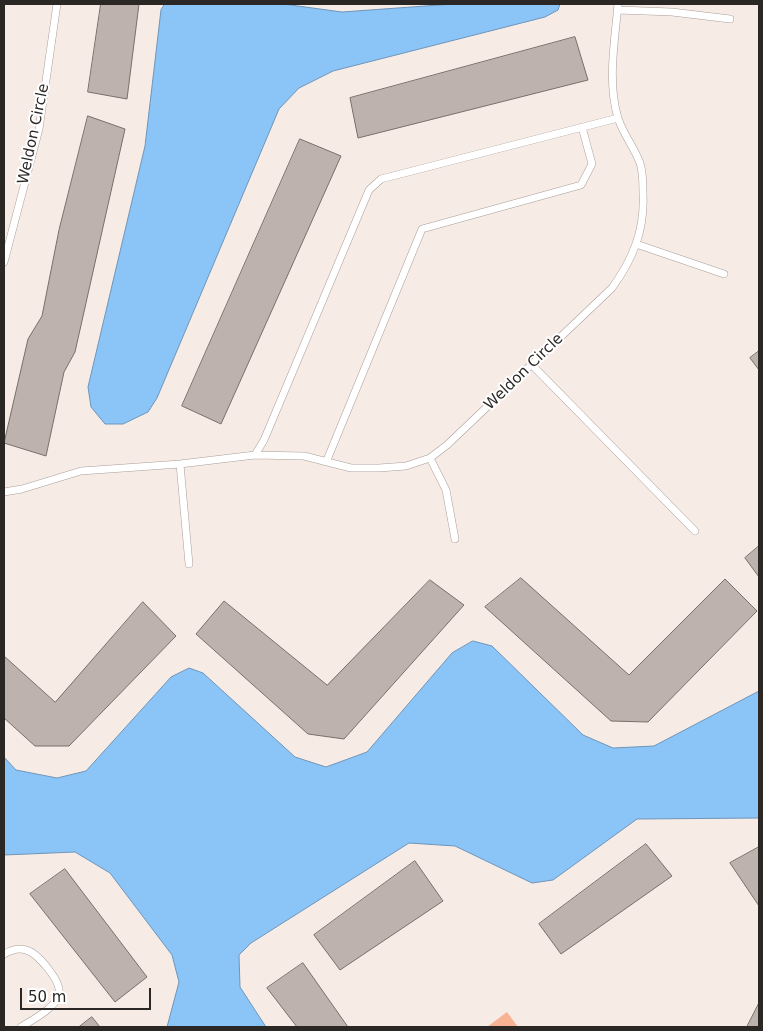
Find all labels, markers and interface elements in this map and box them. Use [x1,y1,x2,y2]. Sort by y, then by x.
street label: Weldon Circle [15,82,53,186]
street label: Weldon Circle [481,330,567,414]
scale bar [22,978,154,1010]
text: 50 m [28,988,66,1006]

